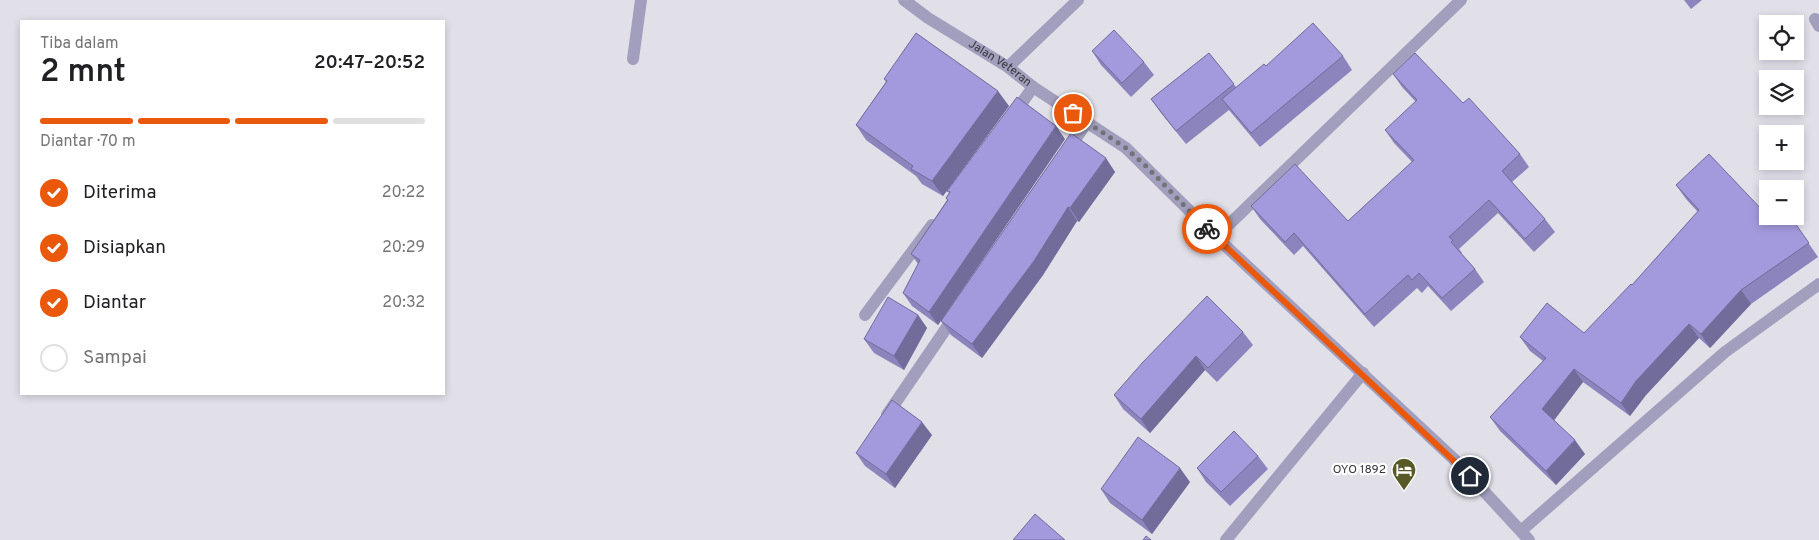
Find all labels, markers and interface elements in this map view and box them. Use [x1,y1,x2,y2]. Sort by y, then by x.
map controls [1759,15,1804,225]
button: locate [1759,15,1804,60]
text: Tiba dalam [40,34,119,54]
street label: Jalan Veteran [965,36,1035,91]
text: 20:47–20:52 [314,51,425,75]
text: 2 mnt [40,53,126,93]
button: layers [1759,70,1804,115]
pin [1052,92,1094,134]
icon: bag [1059,99,1087,127]
button: + [1759,125,1804,170]
text: Diantar · 70 m [40,132,135,152]
icon: check [40,179,68,207]
button: − [1759,180,1804,225]
text: Diterima [83,181,157,205]
text: 20:22 [382,183,425,203]
courier [1182,204,1232,254]
icon: bike [1193,215,1221,243]
icon: check [40,234,68,262]
text: Disiapkan [83,236,166,260]
text: 20:29 [382,238,425,258]
icon: check [40,289,68,317]
text: Diantar [83,291,146,315]
text: 20:32 [382,293,425,313]
text: Sampai [83,346,147,370]
pin [1449,455,1491,497]
hotel icon: OYO 1892 [1391,457,1417,491]
place label: OYO 1892 [1333,462,1386,478]
icon: home [1456,462,1484,490]

